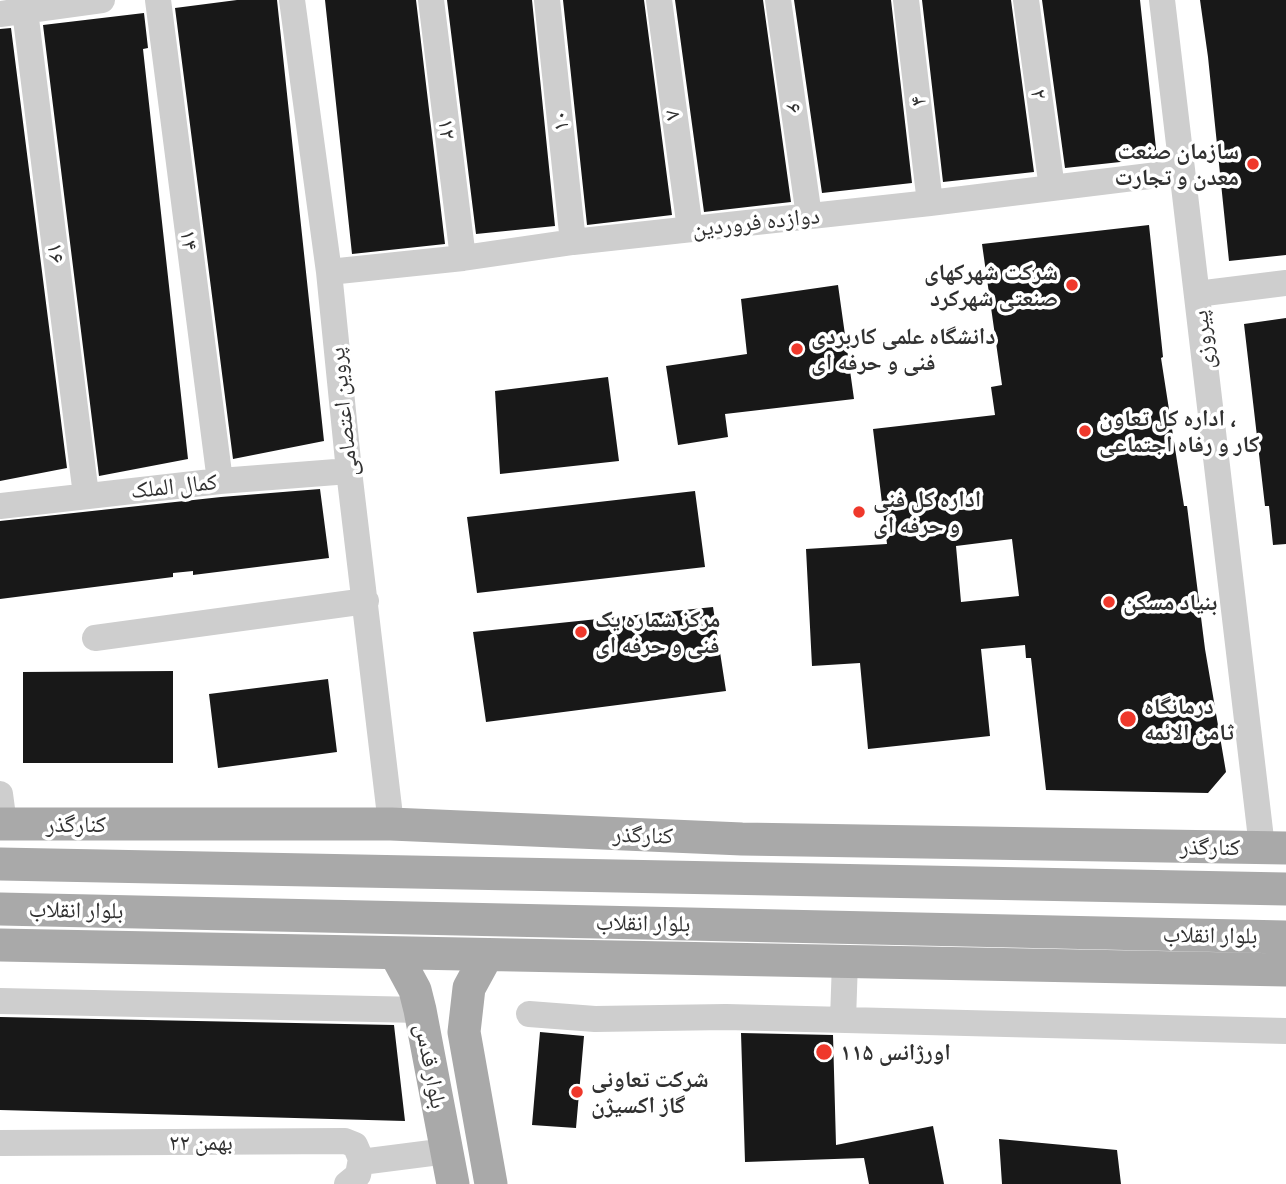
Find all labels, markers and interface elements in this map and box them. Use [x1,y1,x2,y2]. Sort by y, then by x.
street label: ۲ [1025,87,1053,101]
street label: ۴ [904,94,932,108]
street label: ۶ [780,101,808,115]
street label: ۸ [660,108,688,122]
street label: ۱۰ [545,109,575,133]
street label: ۱۲ [432,117,462,141]
place label: سازمان صنعت معدن و تجارت [1115,137,1239,191]
marker: سازمان صنعت معدن و تجارت [1245,156,1261,172]
street label: دوازده فروردین [691,202,821,242]
street label: ۱۴ [174,228,204,252]
street label: ۱۶ [41,241,71,265]
place label: شرکت شهرکهای صنعتی شهرکرد [924,258,1058,312]
marker: شرکت شهرکهای صنعتی شهرکرد [1064,277,1080,293]
street label: پیروزی [1186,309,1220,371]
place label: دانشگاه علمی کاربردی فنی و حرفه ای [811,322,995,376]
marker: دانشگاه علمی کاربردی فنی و حرفه ای [789,341,805,357]
street label: پروین اعتصامی [322,346,364,478]
place label: اداره کل تعاون ، کار و رفاه اجتماعی [1099,404,1259,458]
marker: اداره کل تعاون ، کار و رفاه اجتماعی [1077,423,1093,439]
street label: کمال الملک [129,468,219,504]
place label: اداره کل فنی و حرفه ای [873,485,981,539]
marker: اداره کل فنی و حرفه ای [851,504,867,520]
place label: بنیاد مسکن [1123,588,1217,616]
marker: بنیاد مسکن [1101,594,1117,610]
place label: مرکز شماره یک فنی و حرفه ای [595,605,720,659]
marker: مرکز شماره یک فنی و حرفه ای [573,624,589,640]
place label: درمانگاه ثامن الائمه [1144,692,1234,746]
marker: درمانگاه ثامن الائمه [1118,709,1138,729]
street label: کنارگذر [46,810,106,838]
street label: کنارگذر [612,820,674,850]
street label: کنارگذر [1180,833,1240,861]
street label: بلوار انقلاب [28,895,124,925]
street label: بلوار انقلاب [595,908,691,938]
street label: بلوار انقلاب [1162,920,1258,950]
street label: بلوار قدس [409,1021,453,1111]
place label: اورژانس ۱۱۵ [840,1038,951,1066]
marker: اورژانس ۱۱۵ [814,1042,834,1062]
place label: شرکت تعاونی گاز اکسیژن [591,1065,709,1119]
marker: شرکت تعاونی گاز اکسیژن [569,1084,585,1100]
street label: ۲۲ بهمن [169,1128,233,1156]

